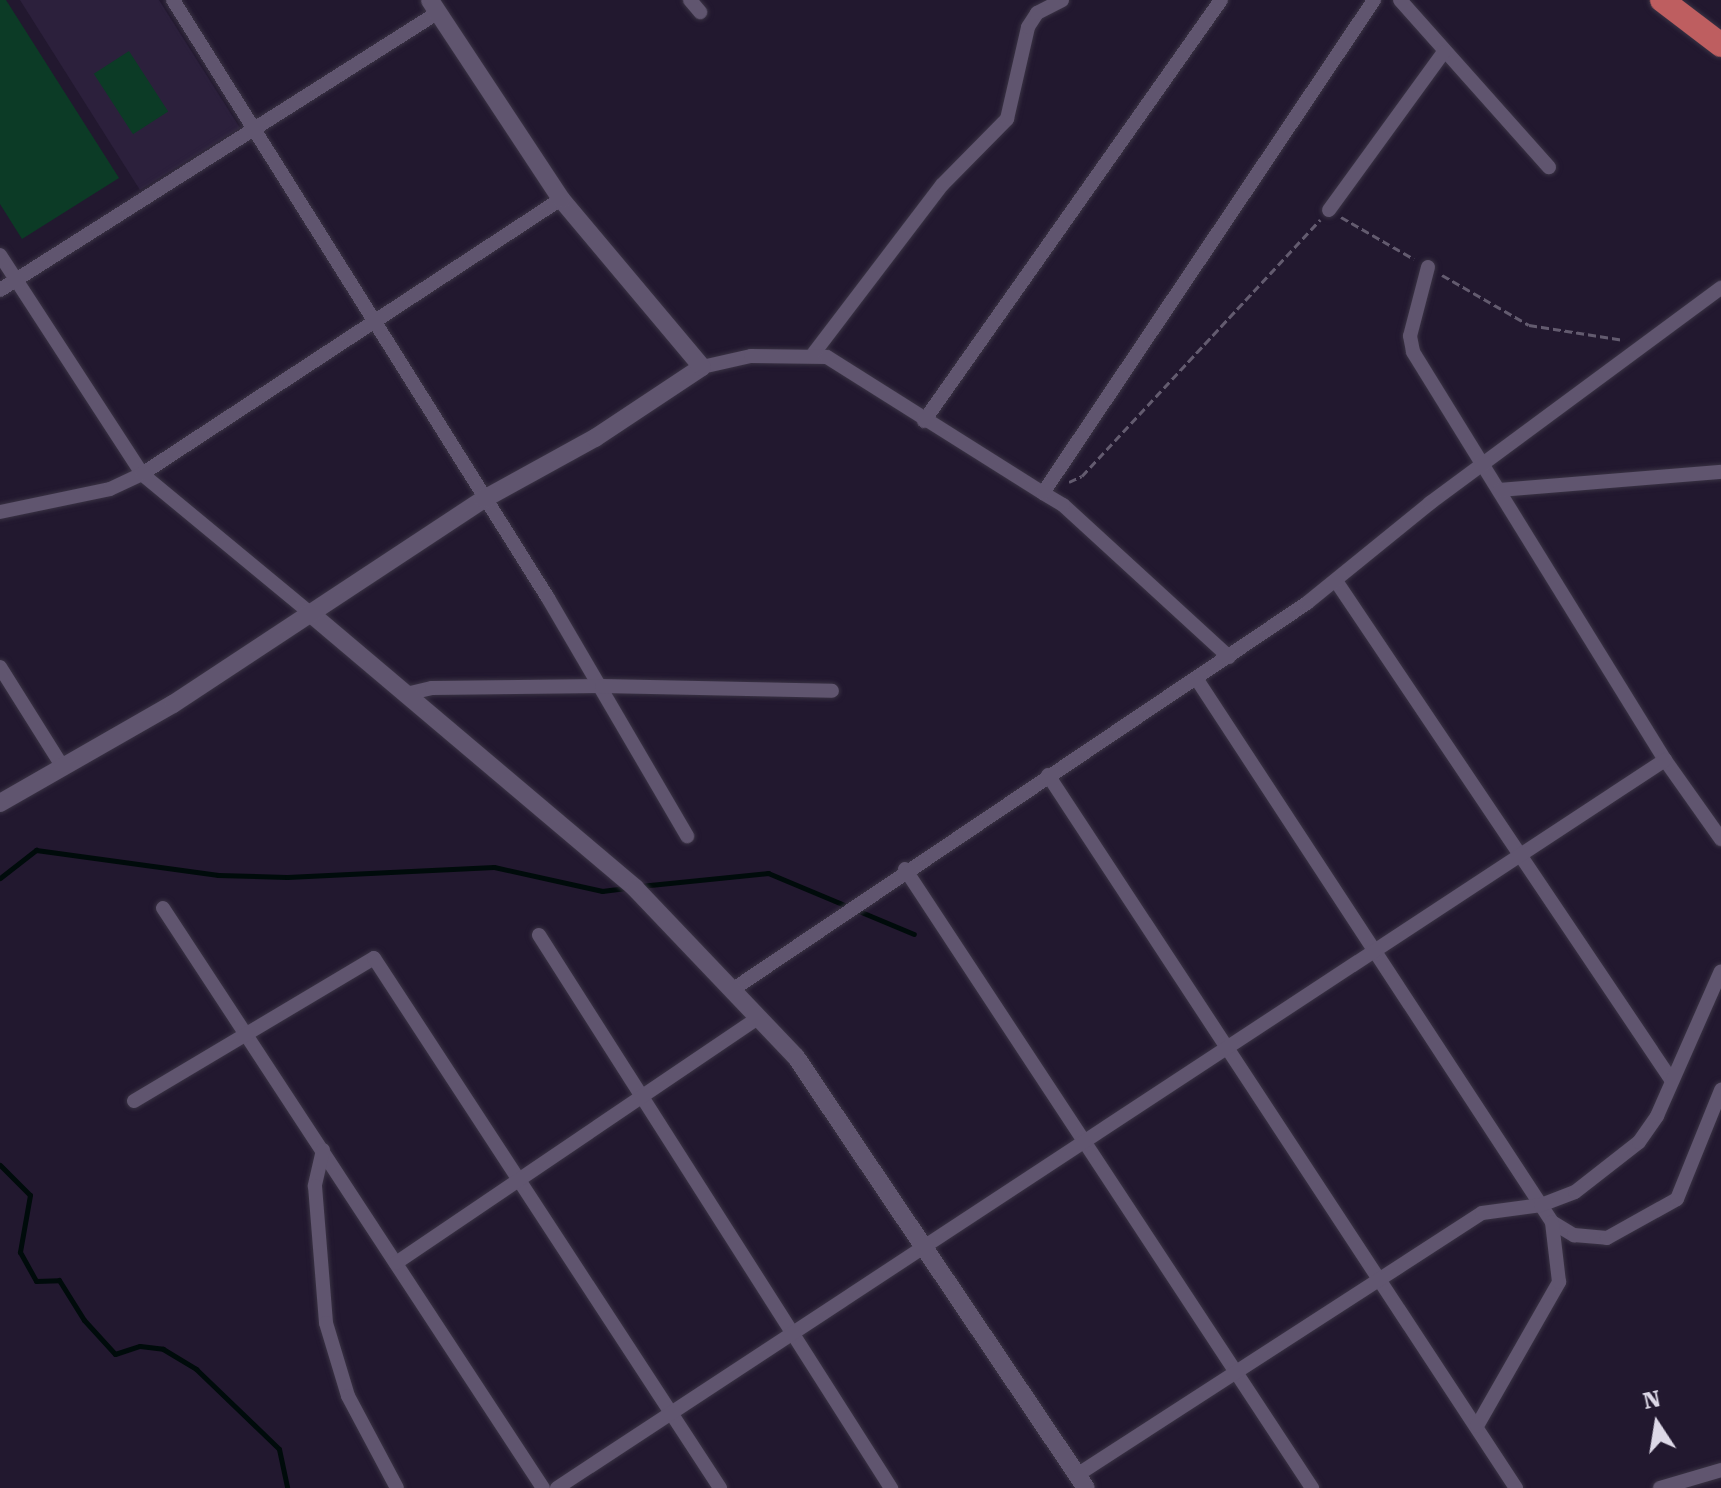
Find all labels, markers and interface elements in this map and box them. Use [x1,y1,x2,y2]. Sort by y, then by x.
north arrow [1617,1384,1697,1464]
text: N [1641,1386,1663,1414]

